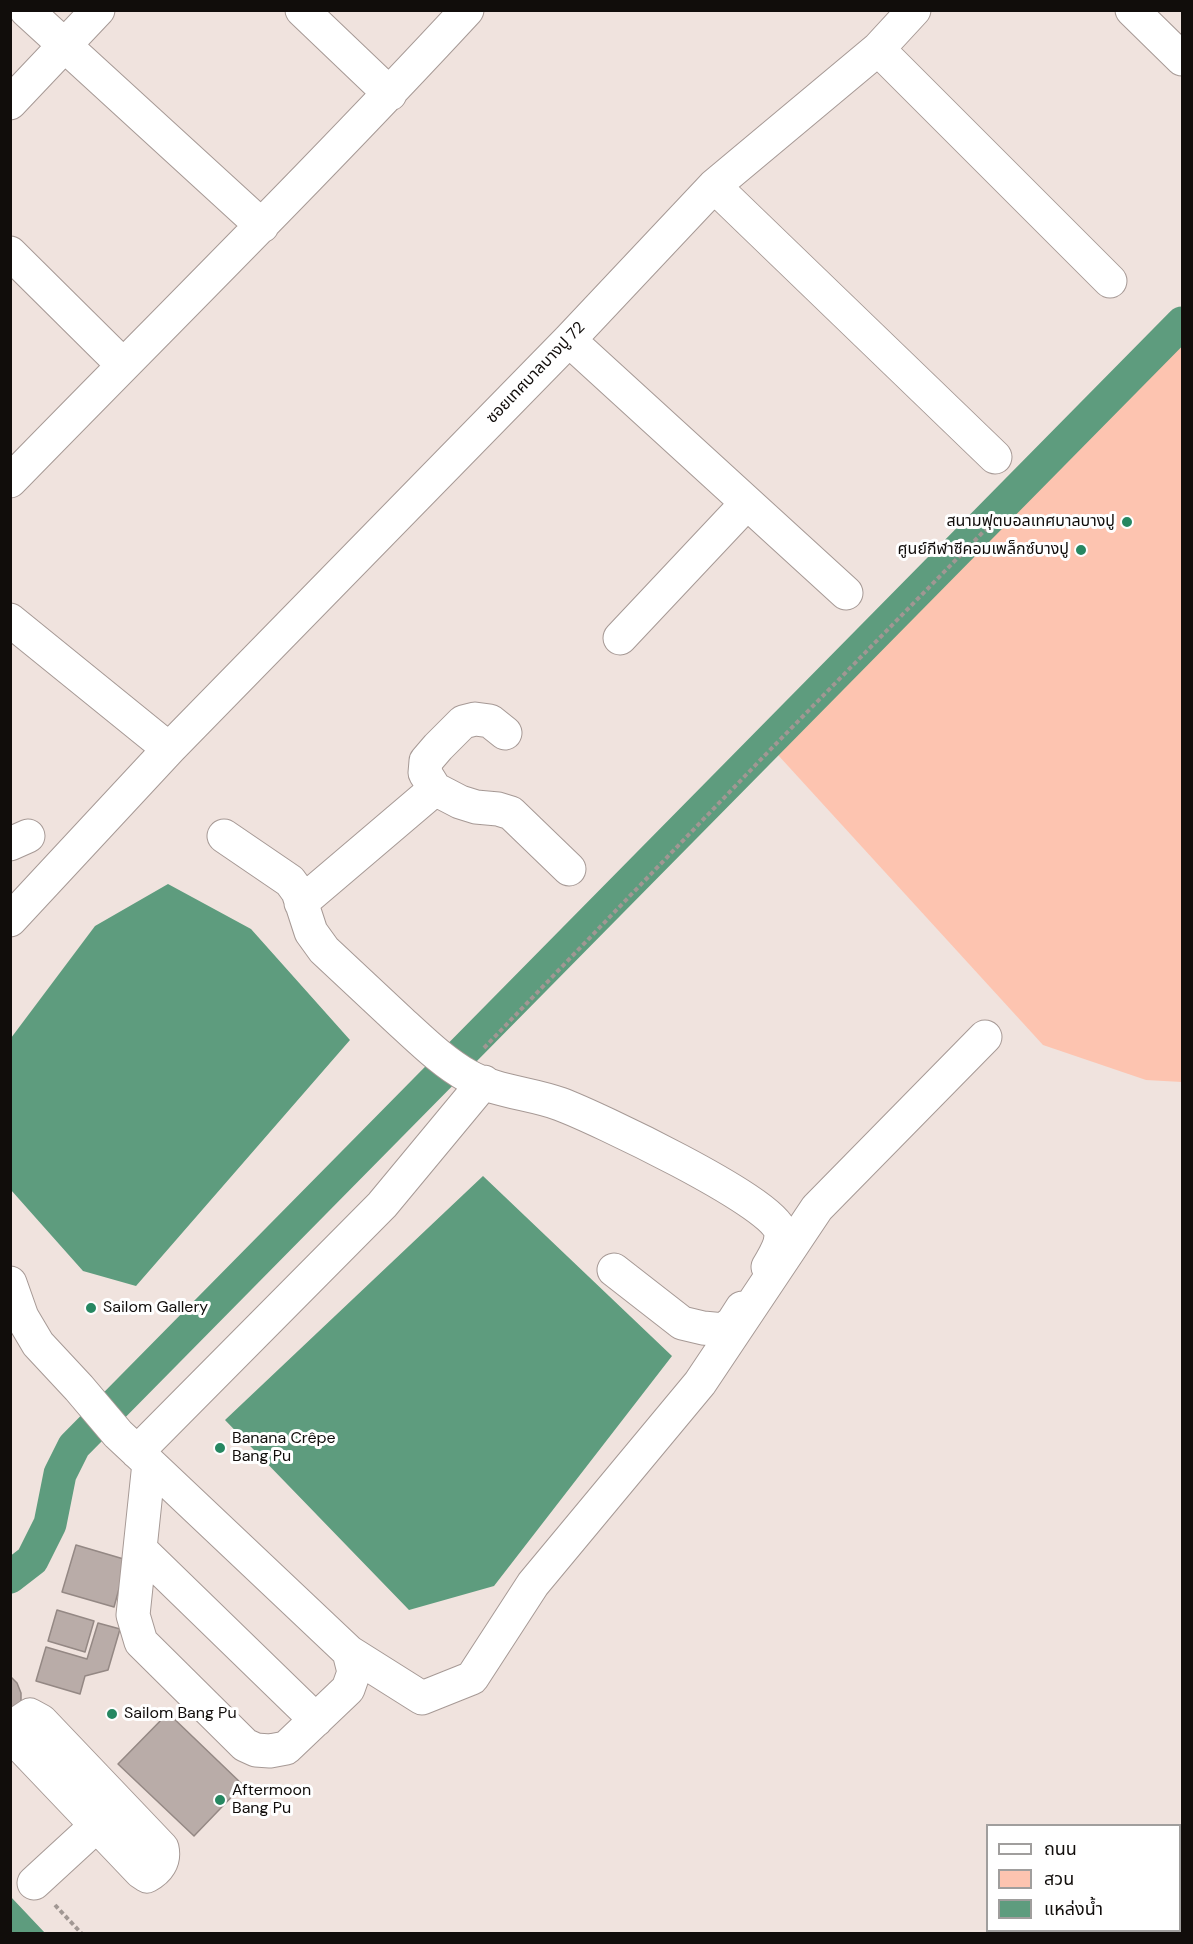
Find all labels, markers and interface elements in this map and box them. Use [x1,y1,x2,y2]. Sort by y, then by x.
street label: ซอยเทศบาลบางปู 72 [483,318,589,428]
place label: สนามฟุตบอลเทศบาลบางปู [946,512,1115,532]
marker: สนามฟุตบอลเทศบาลบางปู [1120,515,1134,529]
place label: ศูนย์กีฬาซีคอมเพล็กซ์บางปู [898,540,1069,560]
marker: ศูนย์กีฬาซีคอมเพล็กซ์บางปู [1074,543,1088,557]
place label: Sailom Gallery [103,1298,208,1318]
marker: Sailom Gallery [84,1301,98,1315]
place label: Banana Crêpe Bang Pu [232,1429,336,1467]
marker: Banana Crêpe Bang Pu [213,1441,227,1455]
place label: Sailom Bang Pu [124,1704,237,1724]
marker: Sailom Bang Pu [105,1707,119,1721]
place label: Aftermoon Bang Pu [232,1781,311,1819]
marker: Aftermoon Bang Pu [213,1793,227,1807]
legend [986,1824,1181,1932]
text: ถนน [1044,1837,1077,1861]
text: สวน [1044,1867,1074,1891]
text: แหล่งน้ำ [1044,1897,1103,1921]

